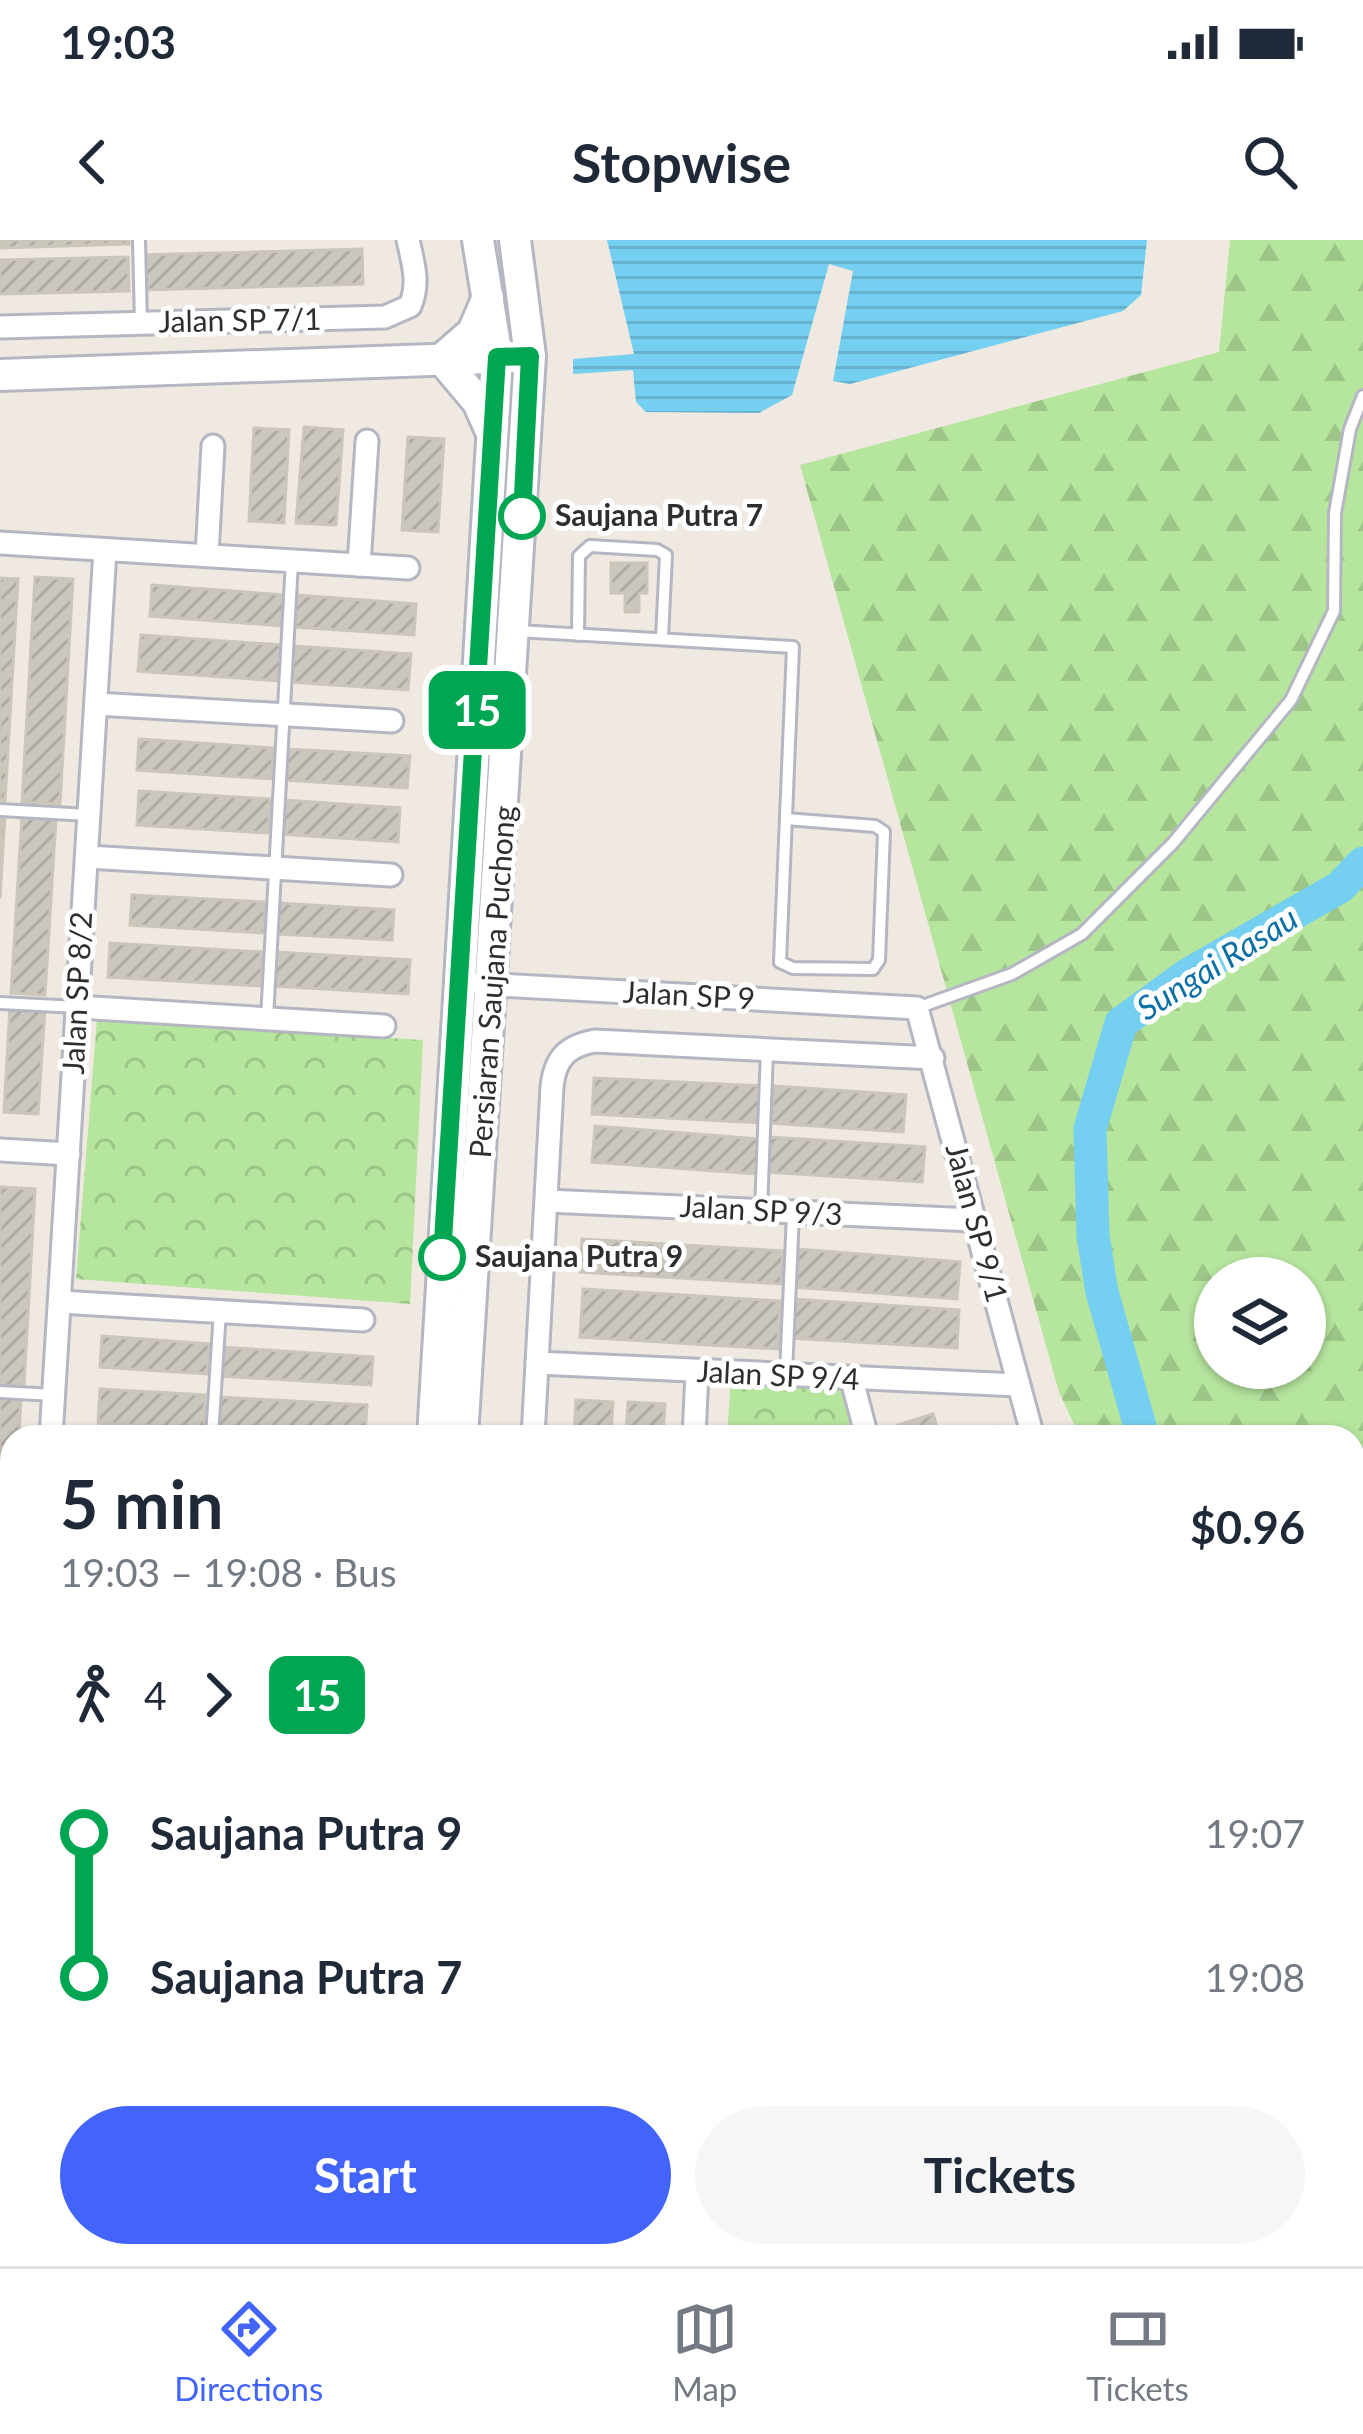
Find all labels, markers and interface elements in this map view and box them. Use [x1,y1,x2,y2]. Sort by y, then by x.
text: 19:03 [60,15,176,69]
icon: back [60,129,126,195]
icon: search [1237,129,1303,195]
text: Stopwise [572,130,791,195]
street label: Jalan SP 7/1 [158,300,322,338]
marker: Saujana Putra 7 [500,494,544,538]
place label: Saujana Putra 7 [555,496,763,532]
line badge: 15 [423,671,531,749]
text: 15 [453,685,501,735]
street label: Persiaran Saujana Puchong [461,804,521,1159]
water label: Sungai Rasau [1129,897,1304,1027]
street label: Jalan SP 8/2 [54,911,98,1075]
street label: Jalan SP 9 [622,973,756,1015]
street label: Jalan SP 9/1 [939,1139,1016,1306]
street label: Jalan SP 9/3 [679,1187,843,1231]
marker: Saujana Putra 9 [420,1235,464,1279]
place label: Saujana Putra 9 [475,1237,683,1273]
map controls [1194,1257,1326,1389]
button: layers [1194,1257,1326,1389]
street label: Jalan SP 9/4 [696,1352,860,1396]
text: 5 min [60,1464,224,1543]
text: $0.96 [1190,1500,1305,1554]
text: 19:03 – 19:08 · Bus [60,1549,397,1595]
icon: walk [60,1662,126,1728]
icon: forward [185,1662,251,1728]
text: 15 [293,1670,341,1720]
text: 4 [144,1672,167,1718]
text: Saujana Putra 9 [150,1806,462,1860]
text: 19:07 [1205,1810,1305,1856]
text: Saujana Putra 7 [150,1950,462,2004]
text: 19:08 [1205,1954,1305,2000]
button: Start [60,2106,671,2244]
button: Tickets [695,2106,1305,2244]
tab: Directions [174,2296,323,2408]
tab: Map [672,2296,738,2408]
tab: Tickets [1086,2296,1189,2408]

